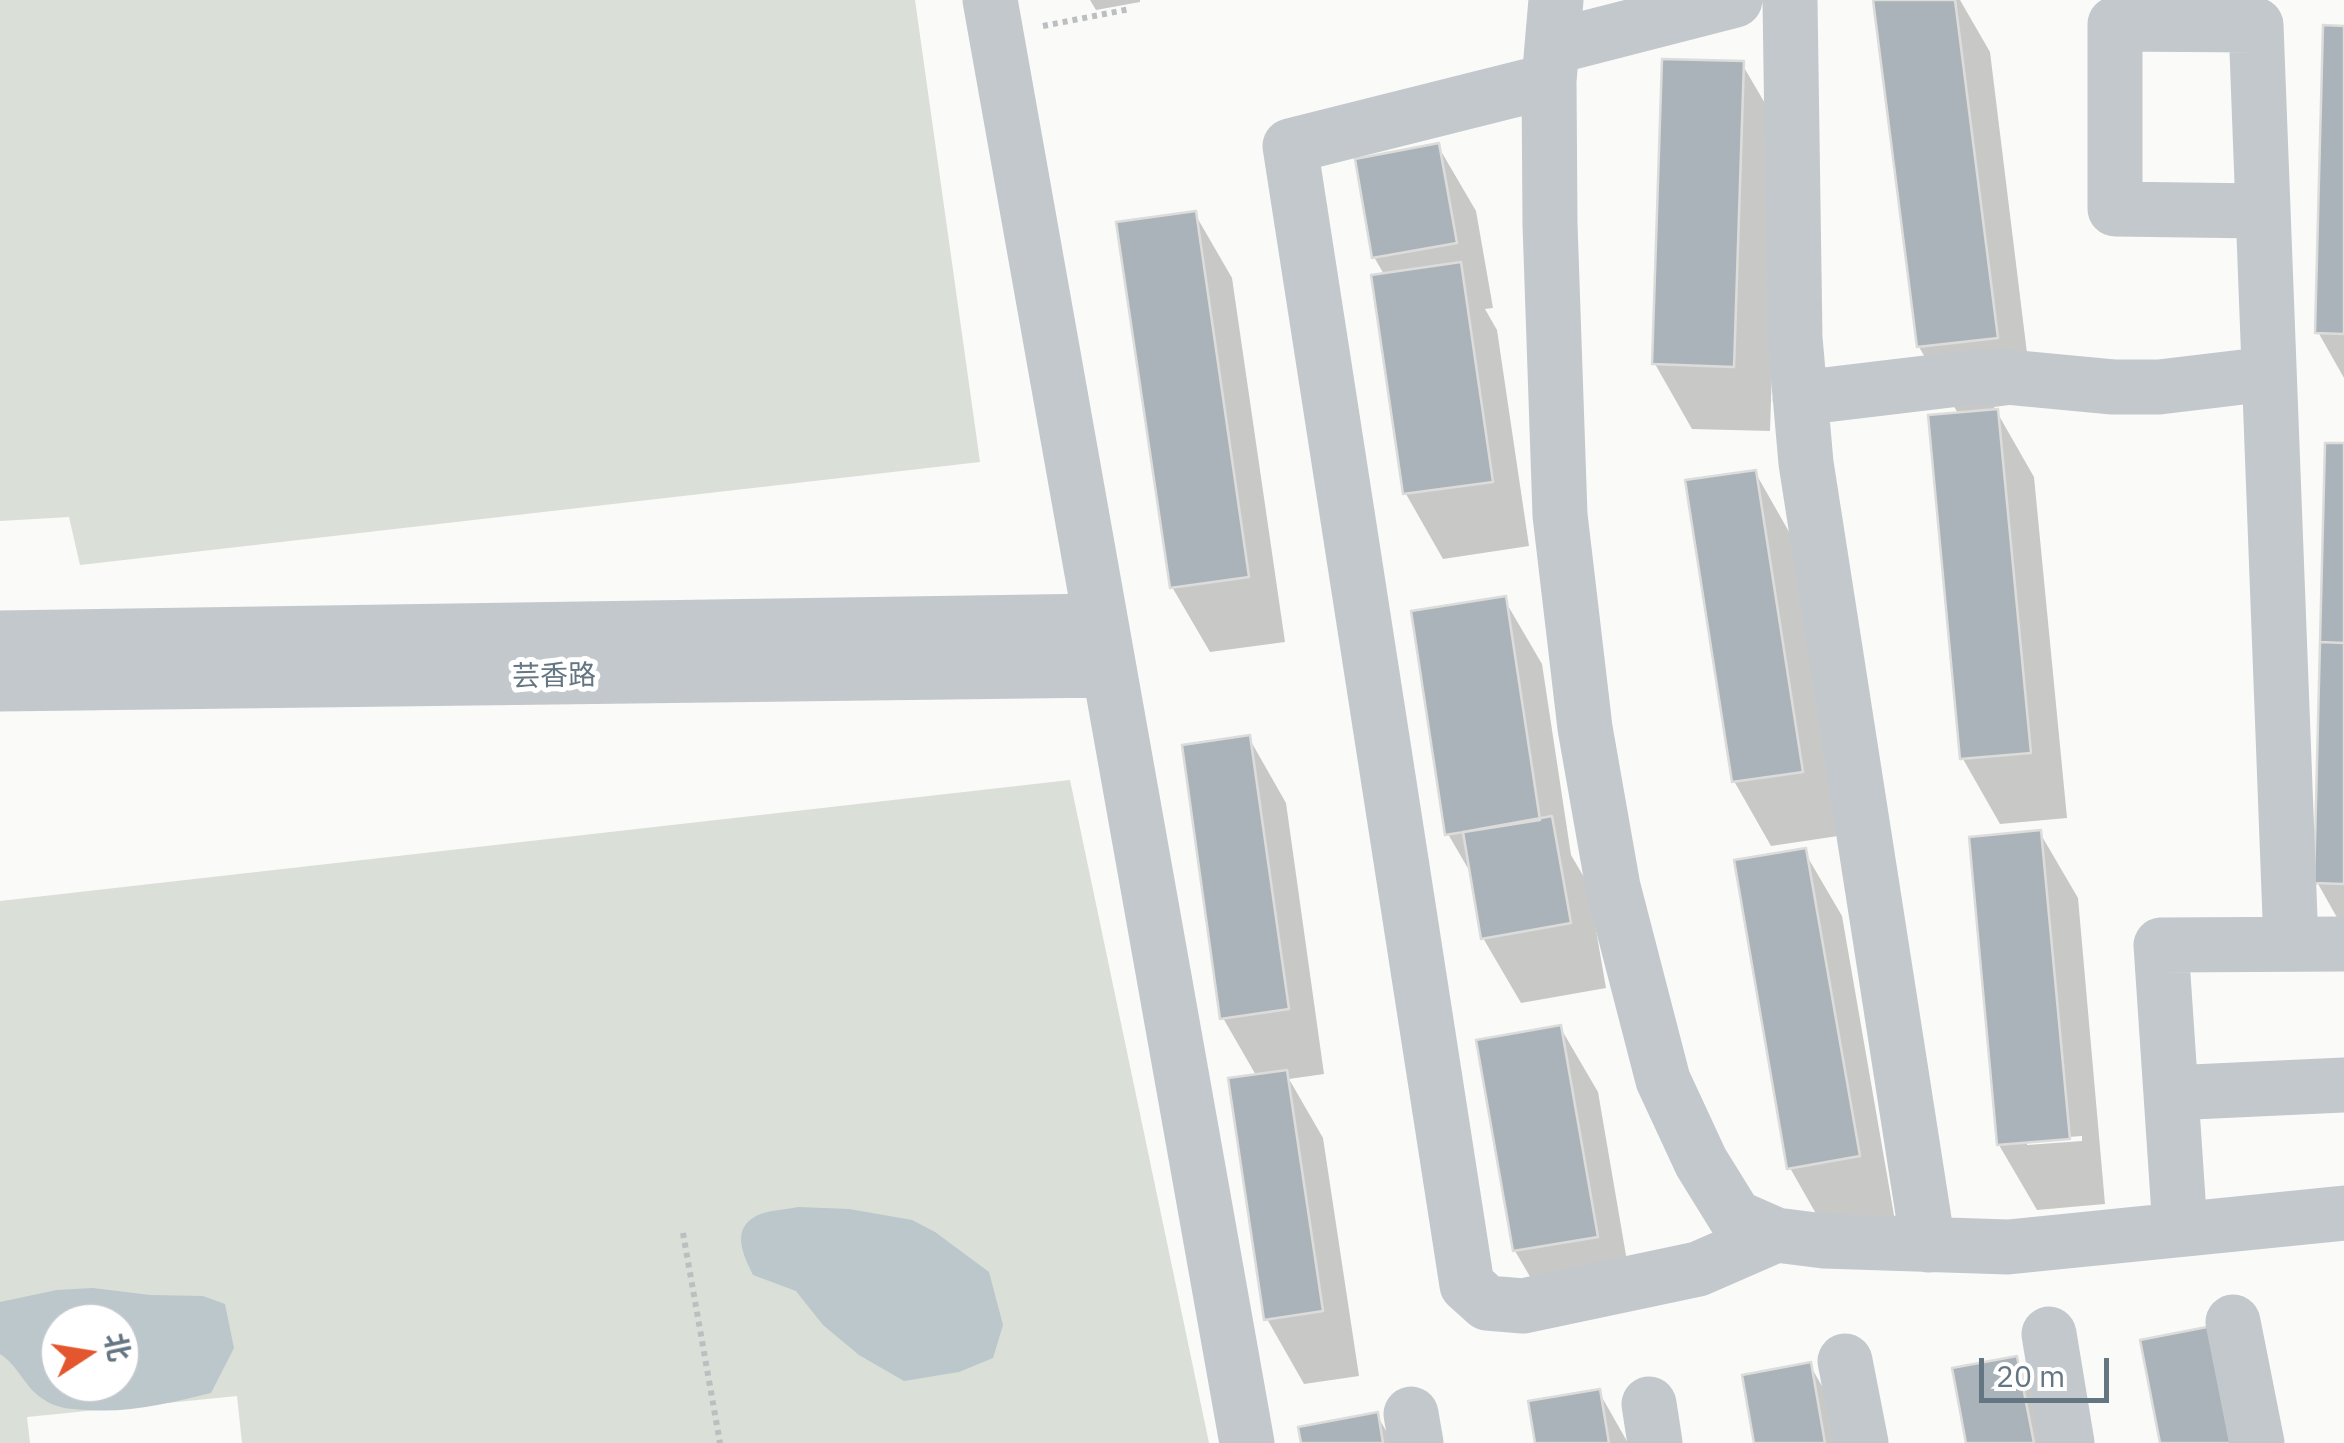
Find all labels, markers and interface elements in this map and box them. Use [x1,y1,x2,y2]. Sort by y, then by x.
street label: 芸香路 [512,659,596,695]
north arrow [40,1303,140,1403]
text: 北 [97,1330,139,1365]
scale bar [1984,1338,2114,1400]
text: 20 m [1996,1356,2065,1395]

